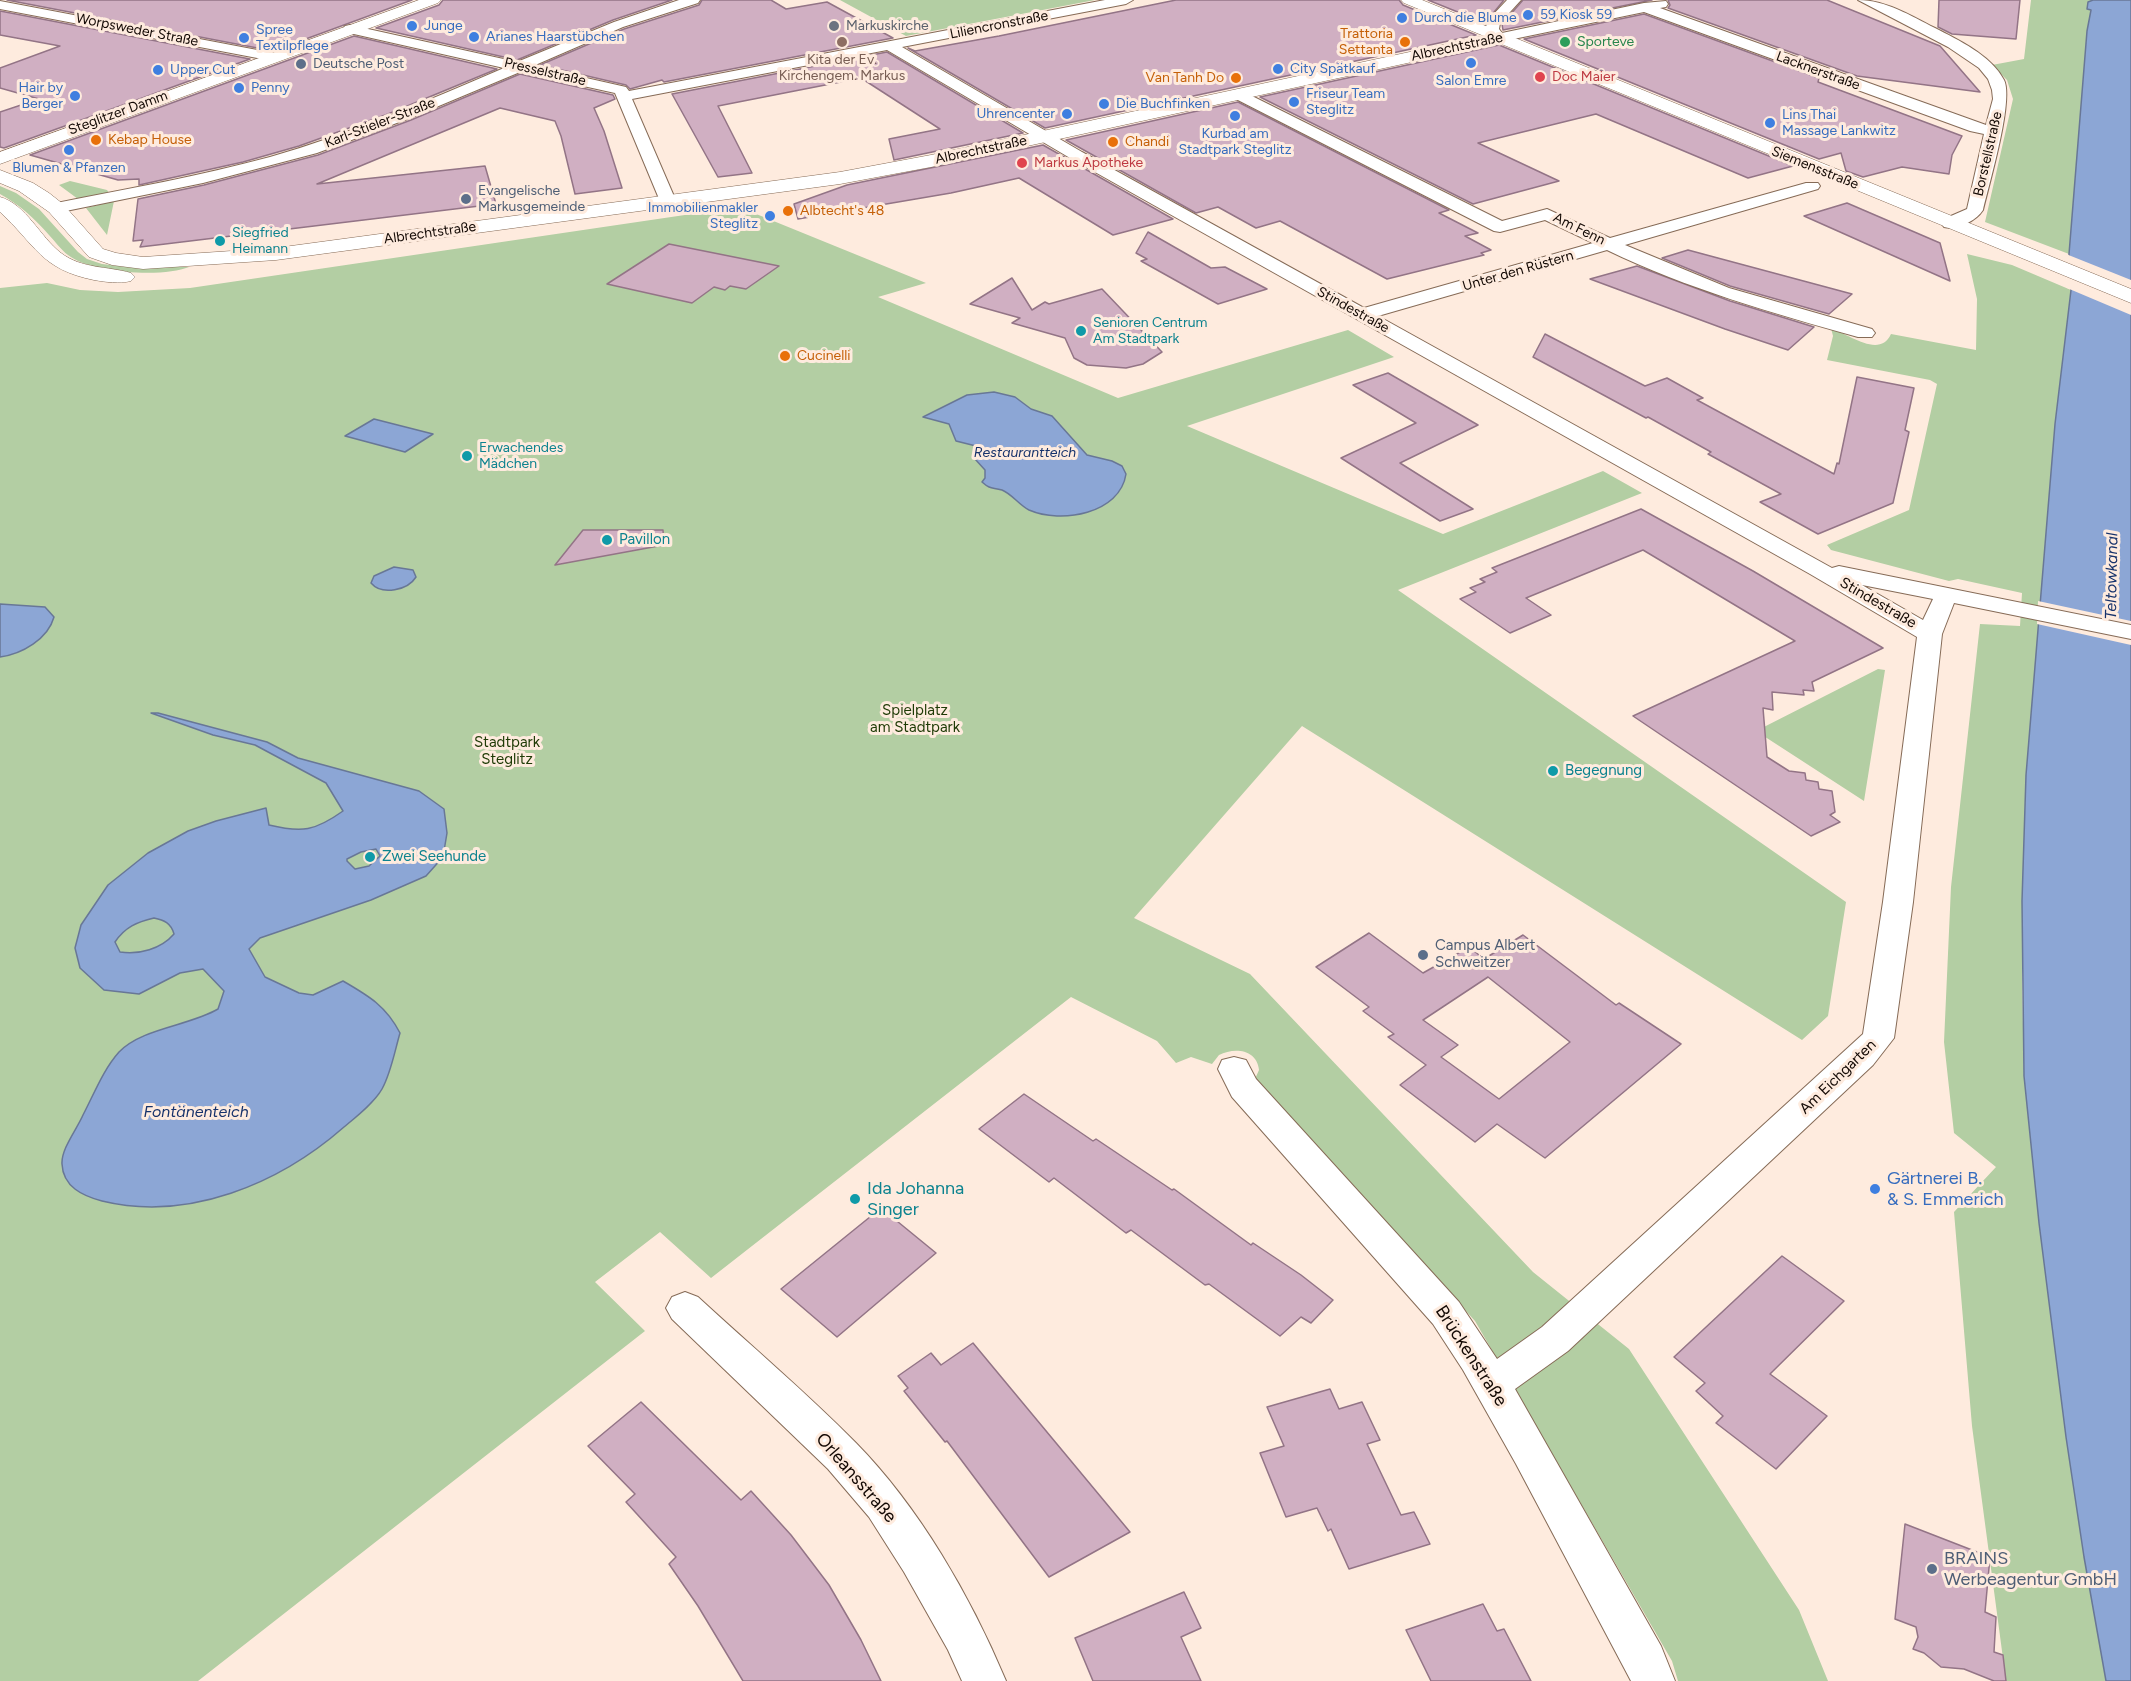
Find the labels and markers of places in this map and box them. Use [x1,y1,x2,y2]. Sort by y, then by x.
place label: 59 Kiosk 59 [1540,7,1612,23]
marker: 59 Kiosk 59 [1521,8,1535,22]
place label: Durch die Blume [1414,10,1517,26]
marker: Durch die Blume [1395,11,1409,25]
place label: Junge [424,18,463,34]
place label: Markuskirche [846,18,929,34]
marker: Junge [405,19,419,33]
marker: Markuskirche [827,19,841,33]
place label: Spree Textilpflege [256,22,329,54]
place label: Trattoria Settanta [1339,26,1393,58]
place label: Arianes Haarstübchen [486,29,624,45]
marker: Arianes Haarstübchen [467,30,481,44]
marker: Spree Textilpflege [237,31,251,45]
place label: Sporteve [1577,34,1634,50]
marker: Kita der Ev. Kirchengem. Markus [835,35,849,49]
marker: Trattoria Settanta [1398,35,1412,49]
marker: Sporteve [1558,35,1572,49]
place label: Kita der Ev. Kirchengem. Markus [779,52,905,84]
place label: Deutsche Post [313,56,404,72]
marker: Salon Emre [1464,56,1478,70]
marker: Deutsche Post [294,57,308,71]
place label: City Spätkauf [1290,61,1376,77]
place label: Upper Cut [170,62,235,78]
marker: City Spätkauf [1271,62,1285,76]
marker: Upper Cut [151,63,165,77]
place label: Doc Maier [1552,69,1615,85]
place label: Van Tanh Do [1146,70,1224,86]
marker: Doc Maier [1533,70,1547,84]
marker: Van Tanh Do [1229,71,1243,85]
place label: Salon Emre [1436,73,1506,89]
place label: Hair by Berger [19,80,63,112]
place label: Penny [251,80,289,96]
marker: Penny [232,81,246,95]
place label: Friseur Team Steglitz [1306,86,1385,118]
marker: Hair by Berger [68,89,82,103]
marker: Friseur Team Steglitz [1287,95,1301,109]
place label: Die Buchfinken [1116,96,1210,112]
marker: Die Buchfinken [1097,97,1111,111]
place label: Uhrencenter [976,106,1055,122]
marker: Uhrencenter [1060,107,1074,121]
place label: Lins Thai Massage Lankwitz [1782,107,1896,140]
marker: Kurbad am Stadtpark Steglitz [1228,109,1242,123]
marker: Lins Thai Massage Lankwitz [1763,116,1777,130]
place label: Kurbad am Stadtpark Steglitz [1178,126,1292,158]
place label: Kebap House [108,132,192,148]
marker: Kebap House [89,133,103,147]
place label: Chandi [1125,134,1169,150]
marker: Chandi [1106,135,1120,149]
marker: Blumen & Pfanzen [62,143,76,157]
place label: Markus Apotheke [1034,155,1143,171]
marker: Markus Apotheke [1015,156,1029,170]
place label: Blumen & Pfanzen [12,160,126,176]
place label: Evangelische Markusgemeinde [478,183,585,216]
marker: Evangelische Markusgemeinde [459,192,473,206]
place label: Immobilienmakler Steglitz [648,200,758,232]
place label: Albtecht's 48 [800,203,884,219]
marker: Albtecht's 48 [781,204,795,218]
marker: Immobilienmakler Steglitz [763,209,777,223]
place label: Siegfried Heimann [232,225,289,258]
marker: Siegfried Heimann [213,234,227,248]
place label: Senioren Centrum Am Stadtpark [1093,315,1207,348]
marker: Senioren Centrum Am Stadtpark [1074,324,1088,338]
place label: Cucinelli [797,348,851,364]
marker: Cucinelli [778,349,792,363]
place label: Erwachendes Mädchen [479,440,563,472]
marker: Erwachendes Mädchen [460,449,474,463]
place label: Pavillon [619,531,670,549]
marker: Pavillon [600,533,614,547]
place label: Begegnung [1565,762,1642,780]
marker: Begegnung [1546,764,1560,778]
place label: Zwei Seehunde [382,848,486,866]
marker: Zwei Seehunde [363,850,377,864]
place label: Campus Albert Schweitzer [1435,937,1535,972]
marker: Campus Albert Schweitzer [1416,948,1430,962]
place label: Gärtnerei B. & S. Emmerich [1887,1168,2003,1210]
place label: Ida Johanna Singer [867,1178,964,1220]
marker: Gärtnerei B. & S. Emmerich [1868,1182,1882,1196]
marker: Ida Johanna Singer [848,1192,862,1206]
place label: BRAINS Werbeagentur GmbH [1944,1548,2117,1590]
marker: BRAINS Werbeagentur GmbH [1925,1562,1939,1576]

